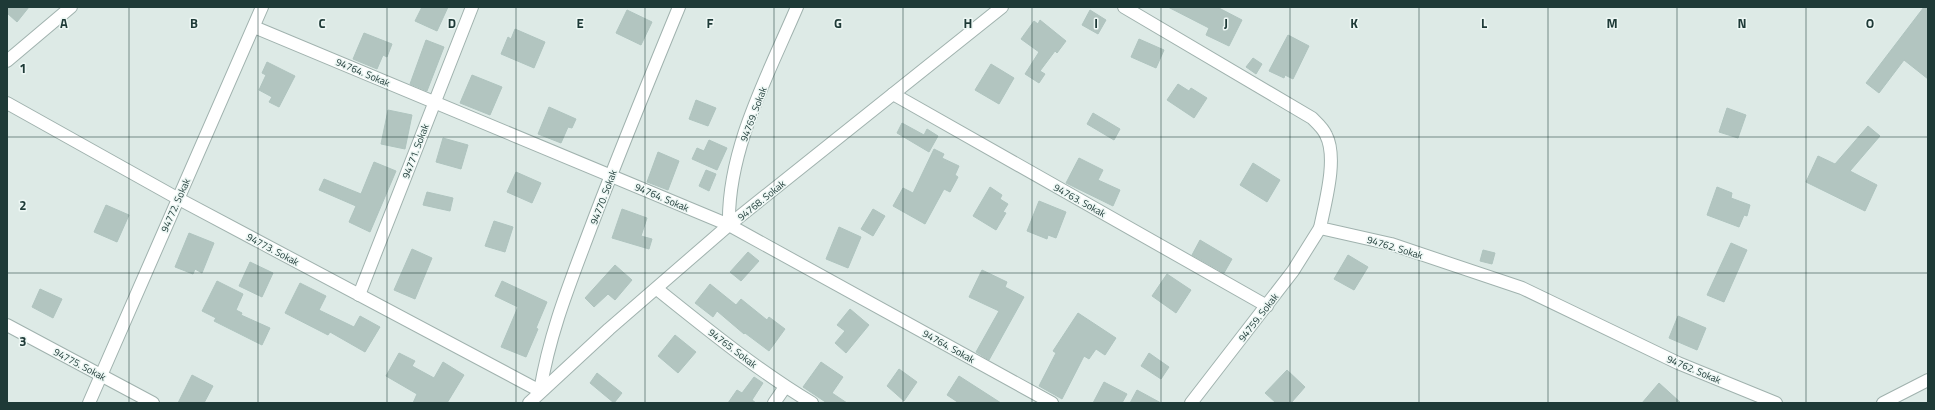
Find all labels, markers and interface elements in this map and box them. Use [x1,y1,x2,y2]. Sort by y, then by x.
text: A [60,13,68,33]
text: B [190,13,198,33]
text: C [318,13,326,33]
text: D [448,13,456,33]
text: E [576,13,584,33]
text: F [707,13,714,33]
text: G [834,13,842,33]
text: H [964,13,972,33]
text: I [1094,13,1098,33]
text: J [1224,13,1228,33]
text: K [1350,13,1358,33]
text: L [1481,13,1487,33]
text: M [1606,13,1618,33]
text: N [1737,13,1747,33]
text: O [1866,13,1874,33]
street label: 94764. Sokak [333,54,392,91]
text: 1 [19,58,27,78]
street label: 94769. Sokak [736,84,771,144]
street label: 94771. Sokak [398,121,433,181]
street label: 94770. Sokak [586,167,621,227]
street label: 94772. Sokak [157,176,194,235]
street label: 94768. Sokak [734,176,789,224]
street label: 94764. Sokak [632,179,691,216]
street label: 94763. Sokak [1051,180,1109,221]
text: 2 [19,195,27,215]
street label: 94773. Sokak [244,229,302,270]
street label: 94762. Sokak [1365,232,1425,263]
street label: 94759. Sokak [1235,290,1282,345]
street label: 94765. Sokak [705,325,760,372]
street label: 94764. Sokak [920,326,978,367]
text: 3 [19,331,27,351]
street label: 94775. Sokak [51,344,109,385]
street label: 94762. Sokak [1664,351,1723,388]

